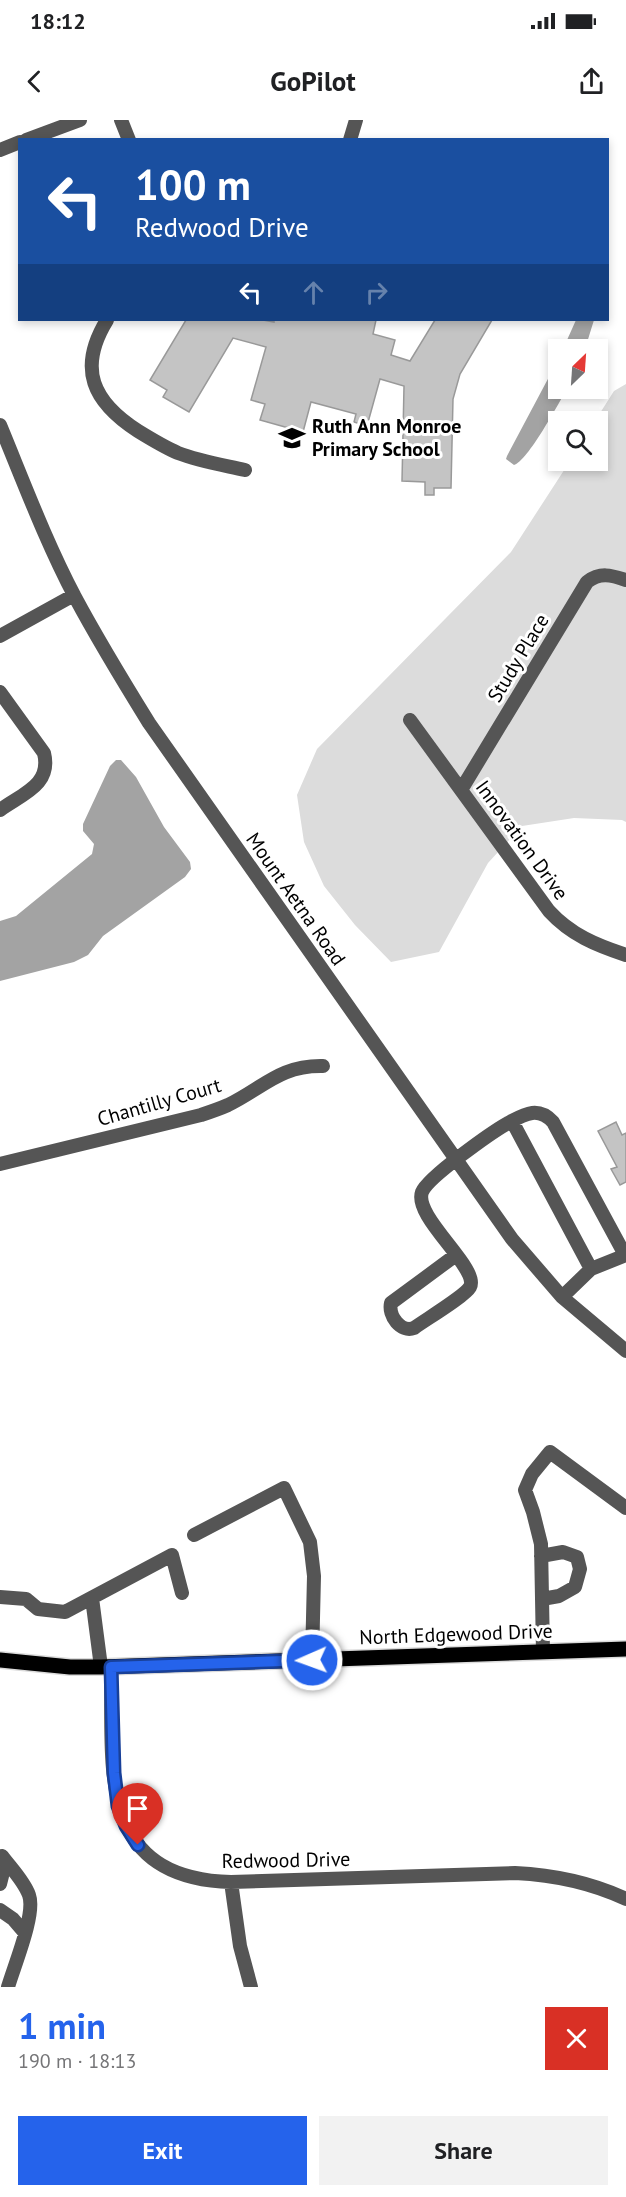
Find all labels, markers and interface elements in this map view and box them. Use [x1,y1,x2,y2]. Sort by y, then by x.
text: 18:12 [30,7,86,35]
text: GoPilot [270,64,356,98]
icon: back [18,65,51,98]
icon: share [575,65,608,98]
text: 100 m [135,157,251,212]
icon: left [36,162,114,240]
text: Redwood Drive [135,210,309,244]
icon: left [234,276,267,309]
icon: ahead [297,276,330,309]
icon: right [360,276,393,309]
north arrow [548,339,608,399]
map controls [548,339,608,471]
button: search [548,411,608,471]
place label: Ruth Ann Monroe Primary School [312,413,461,462]
school or university icon: Ruth Ann Monroe Primary School [277,423,307,453]
street label: Study Place [481,609,555,707]
street label: Innovation Drive [470,775,574,905]
street label: Mount Aetna Road [240,827,352,971]
street label: Chantilly Court [94,1072,224,1132]
street label: North Edgewood Drive [359,1618,553,1650]
position arrow [280,1628,344,1692]
pin [112,1783,163,1845]
icon: arrive [121,1792,154,1825]
street label: Redwood Drive [221,1846,351,1874]
text: 1 min [18,2002,106,2049]
button: close [545,2007,608,2070]
text: 190 m · 18:13 [18,2048,136,2074]
button: Exit [18,2116,307,2185]
button: Share [319,2116,608,2185]

